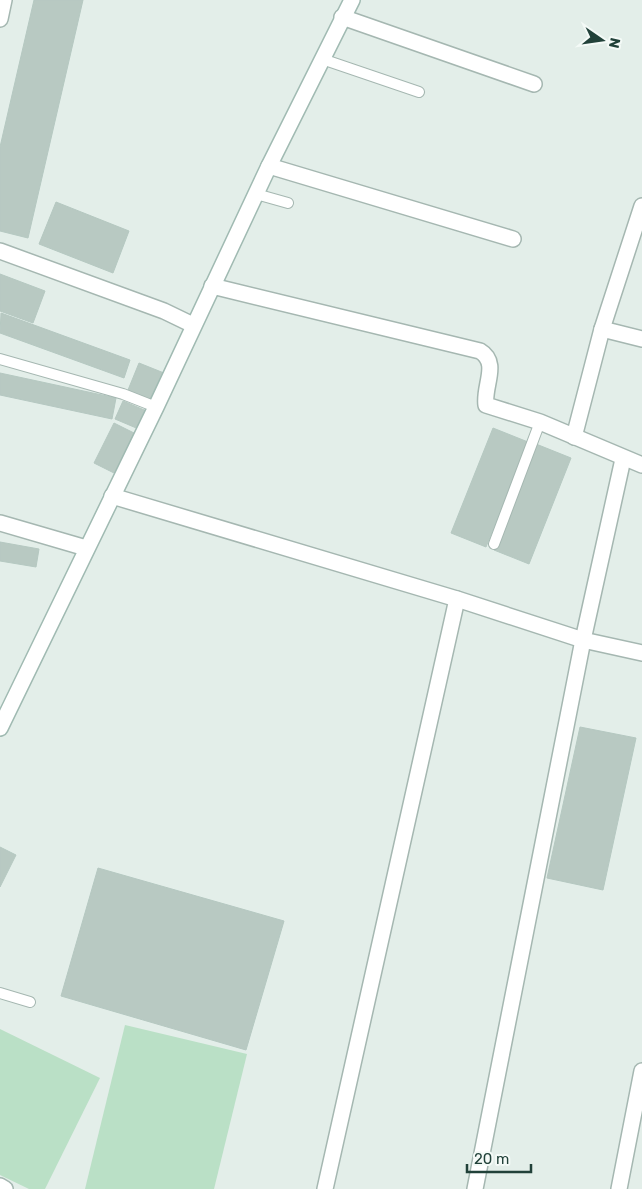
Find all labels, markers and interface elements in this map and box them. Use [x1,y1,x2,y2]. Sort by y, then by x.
north arrow [577,15,627,65]
text: N [605,36,624,50]
scale bar [467,1142,531,1174]
text: 20 m [474,1150,509,1168]

